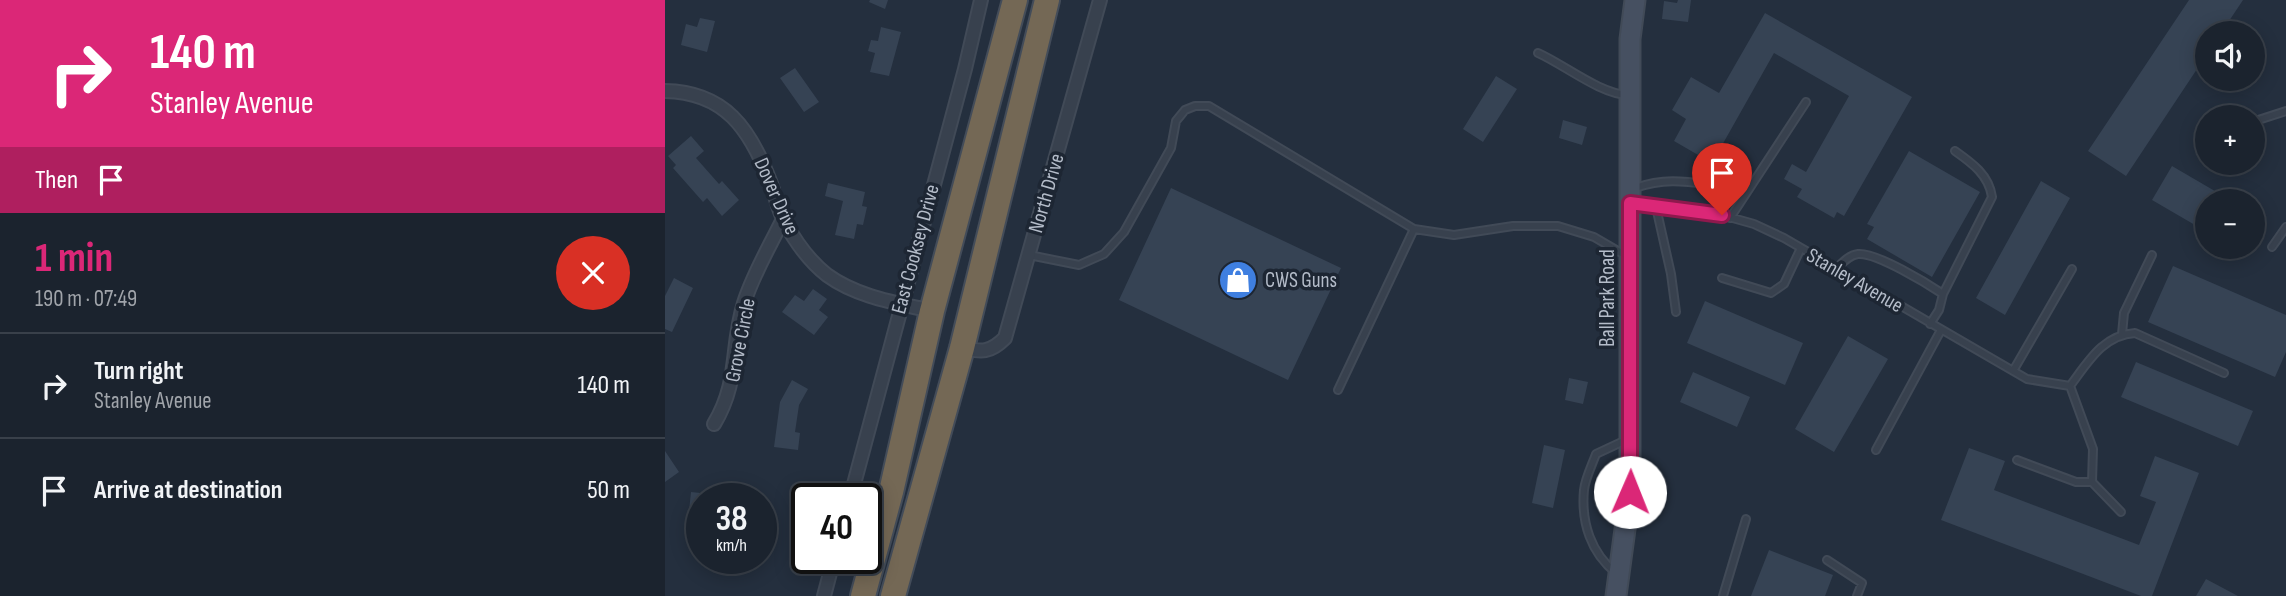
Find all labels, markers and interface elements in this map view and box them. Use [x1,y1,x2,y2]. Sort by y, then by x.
map controls [2195,21,2265,259]
button: sound [2195,21,2265,91]
text: 140 m [150,24,256,83]
icon: right [35,28,126,119]
text: Stanley Avenue [150,84,314,123]
button: + [2195,105,2265,175]
pin [1692,143,1752,215]
street label: North Drive [1023,151,1070,236]
street label: Dover Drive [749,154,804,238]
icon: arrive [1703,154,1741,192]
icon: arrive [92,161,130,199]
text: Then [35,165,78,196]
street label: East Cooksey Drive [886,182,945,317]
button: − [2195,189,2265,259]
text: 1 min [35,233,113,284]
button: close [556,236,630,310]
street label: Stanley Avenue [1802,243,1907,318]
street label: Ball Park Road [1595,249,1620,347]
shop icon: CWS Guns [1217,259,1259,301]
place label: CWS Guns [1265,268,1337,293]
text: 190 m · 07:49 [35,285,137,313]
street label: Grove Circle [720,296,761,384]
text: Turn right [94,356,183,387]
icon: right [35,367,73,405]
text: 140 m [578,370,630,401]
text: Stanley Avenue [94,387,212,415]
position arrow [1593,455,1667,529]
icon: arrive [35,472,73,510]
text: Arrive at destination [94,475,282,506]
text: 50 m [587,475,630,506]
speed limit sign: 40 [791,483,882,574]
text: 38 [715,498,748,541]
text: km/h [716,535,747,556]

